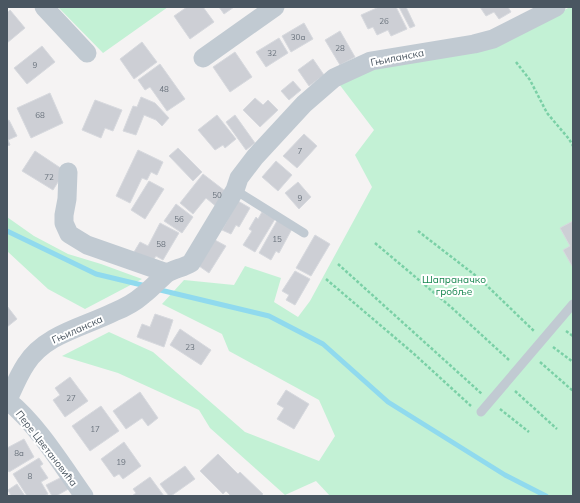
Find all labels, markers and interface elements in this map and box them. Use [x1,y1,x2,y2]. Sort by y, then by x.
house number: 26 [379,16,389,26]
house number: 30a [291,32,305,42]
house number: 28 [335,43,345,53]
street label: Гњиланска [369,46,425,69]
house number: 32 [267,48,277,58]
house number: 9 [33,60,38,70]
house number: 48 [159,84,169,94]
house number: 68 [35,110,45,120]
house number: 7 [298,146,303,156]
house number: 72 [44,172,54,182]
house number: 50 [212,190,222,200]
house number: 9 [298,193,303,203]
house number: 56 [174,214,184,224]
house number: 15 [272,234,282,244]
house number: 58 [156,239,166,249]
park label: Шапраначко гробље [422,273,486,298]
street label: Гњиланска [50,312,105,346]
house number: 23 [185,342,195,352]
house number: 27 [66,393,76,403]
street label: Пере Цветановића [13,408,80,489]
house number: 17 [90,424,100,434]
house number: 8a [14,448,24,458]
house number: 19 [116,457,126,467]
house number: 8 [28,471,33,481]

